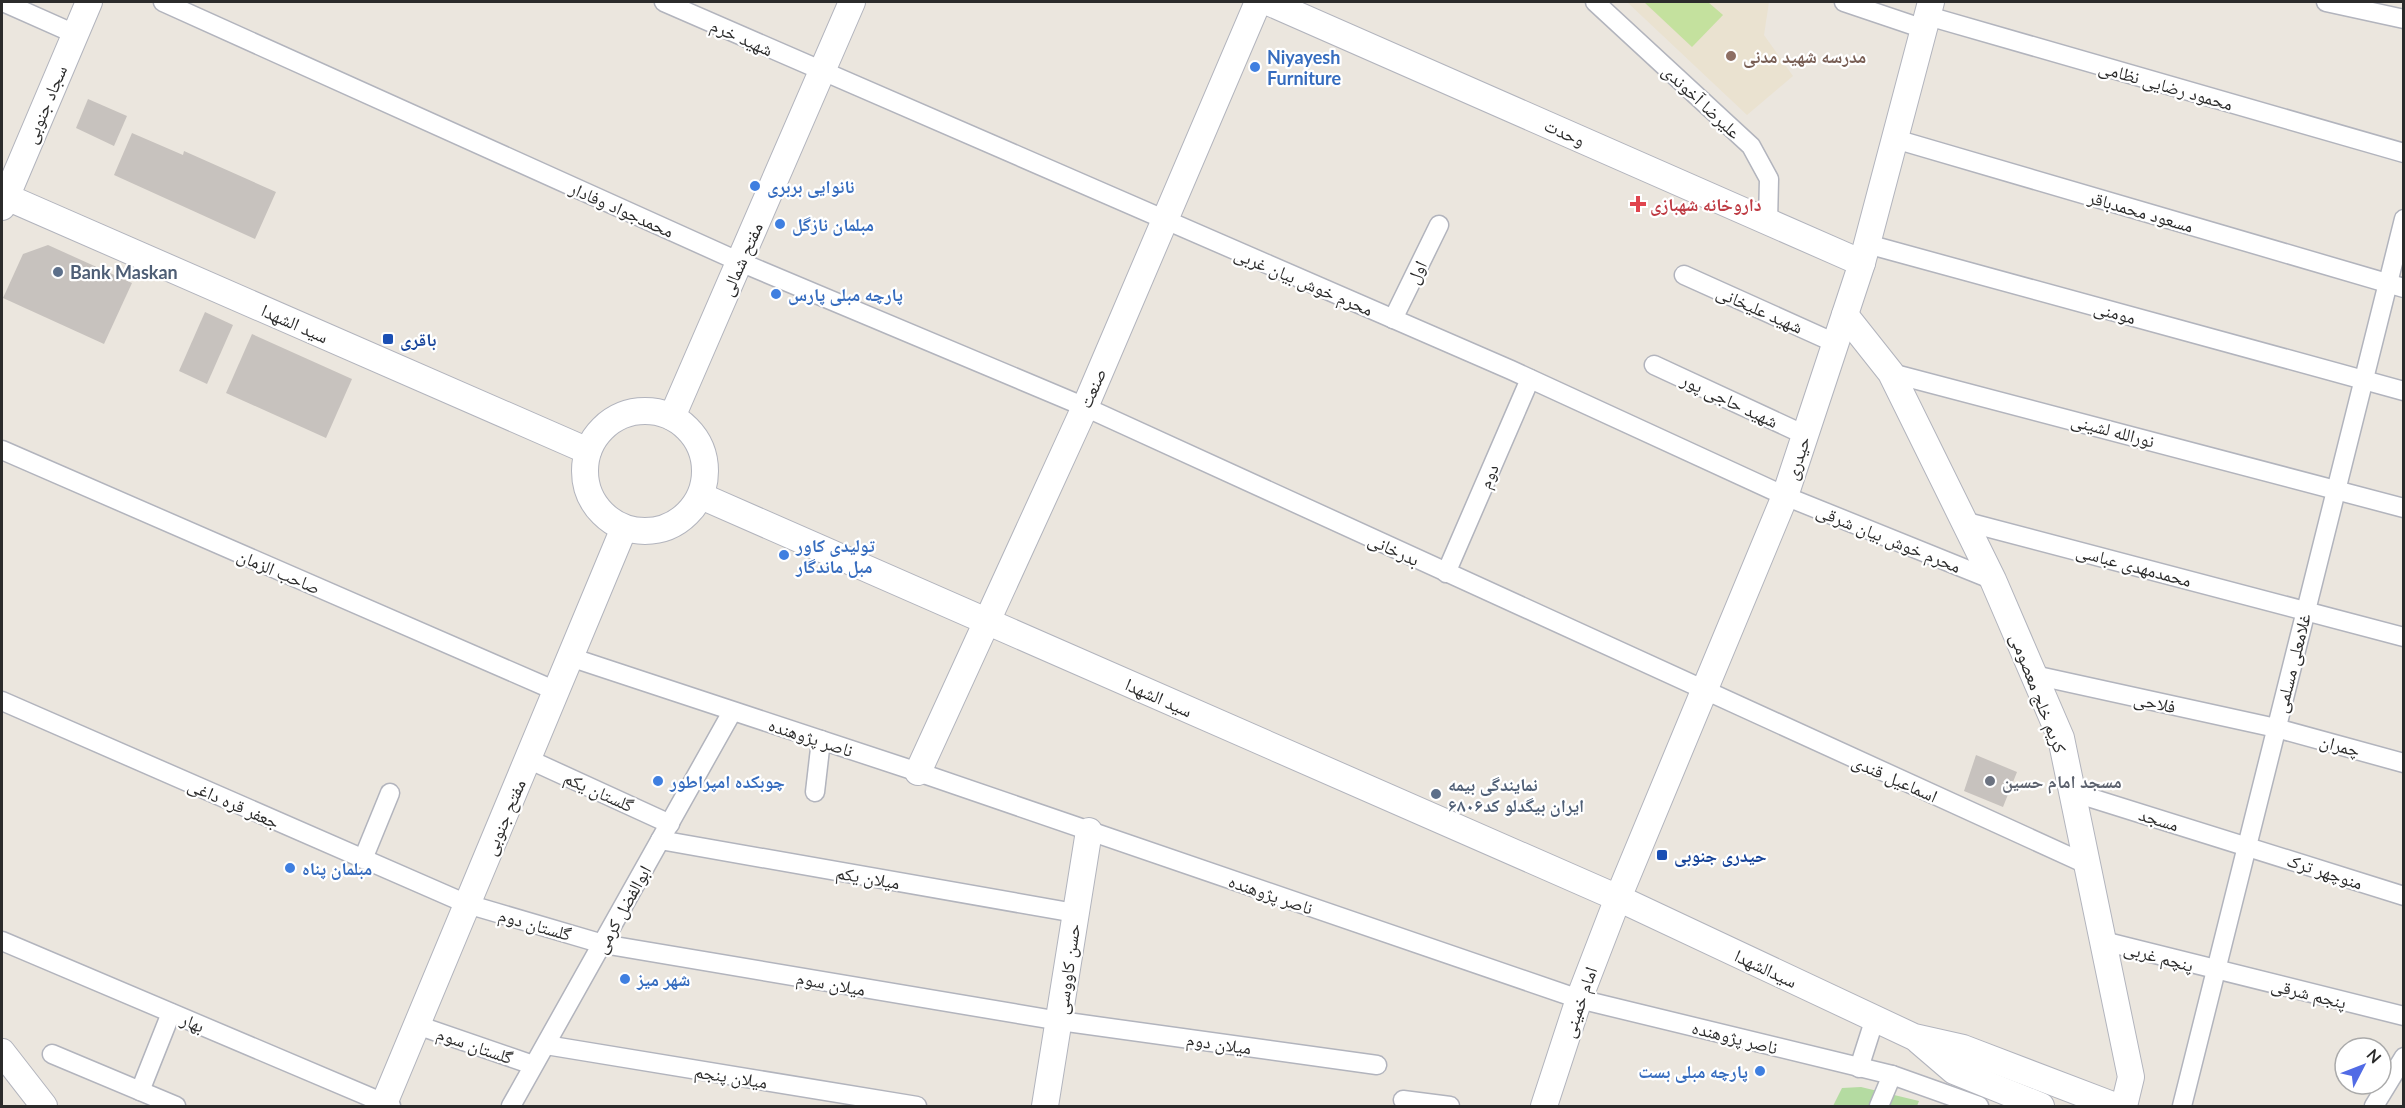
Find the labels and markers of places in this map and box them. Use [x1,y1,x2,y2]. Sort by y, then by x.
place label: مدرسه شهید مدنی [1743,45,1866,68]
place label: Niyayesh Furniture [1267,46,1341,89]
marker: مدرسه شهید مدنی [1724,49,1738,63]
marker: Niyayesh Furniture [1248,60,1262,74]
place label: نانوایی بربری [767,175,855,198]
marker: نانوایی بربری [748,179,762,193]
place label: داروخانه شهبازی [1650,193,1762,216]
marker: داروخانه شهبازی [1631,197,1645,211]
place label: مبلمان نازگل [792,213,874,236]
marker: مبلمان نازگل [773,217,787,231]
place label: Bank Maskan [70,261,178,283]
marker: Bank Maskan [51,265,65,279]
place label: پارچه مبلی پارس [788,283,903,306]
marker: پارچه مبلی پارس [769,287,783,301]
place label: باقری [400,328,436,351]
marker: باقری [381,332,395,346]
place label: تولیدی کاور مبل ماندگار [795,534,875,578]
marker: تولیدی کاور مبل ماندگار [777,548,791,562]
place label: چوبکده امپراطور [669,770,785,793]
place label: مسجد امام حسین [2002,770,2122,794]
place label: نمایندگی بیمه ایران بیگدلو کد۶۸۰۶ [1448,773,1584,817]
marker: چوبکده امپراطور [651,774,665,788]
marker: مسجد امام حسین [1983,774,1997,788]
marker: نمایندگی بیمه ایران بیگدلو کد۶۸۰۶ [1429,787,1443,801]
place label: حیدری جنوبی [1674,844,1767,867]
marker: حیدری جنوبی [1655,848,1669,862]
place label: مبلمان پناه [302,857,372,880]
marker: مبلمان پناه [283,861,297,875]
place label: شهر میز [636,968,690,990]
marker: شهر میز [618,972,632,986]
place label: پارچه مبلی بست [1638,1060,1748,1083]
marker: پارچه مبلی بست [1753,1064,1767,1078]

